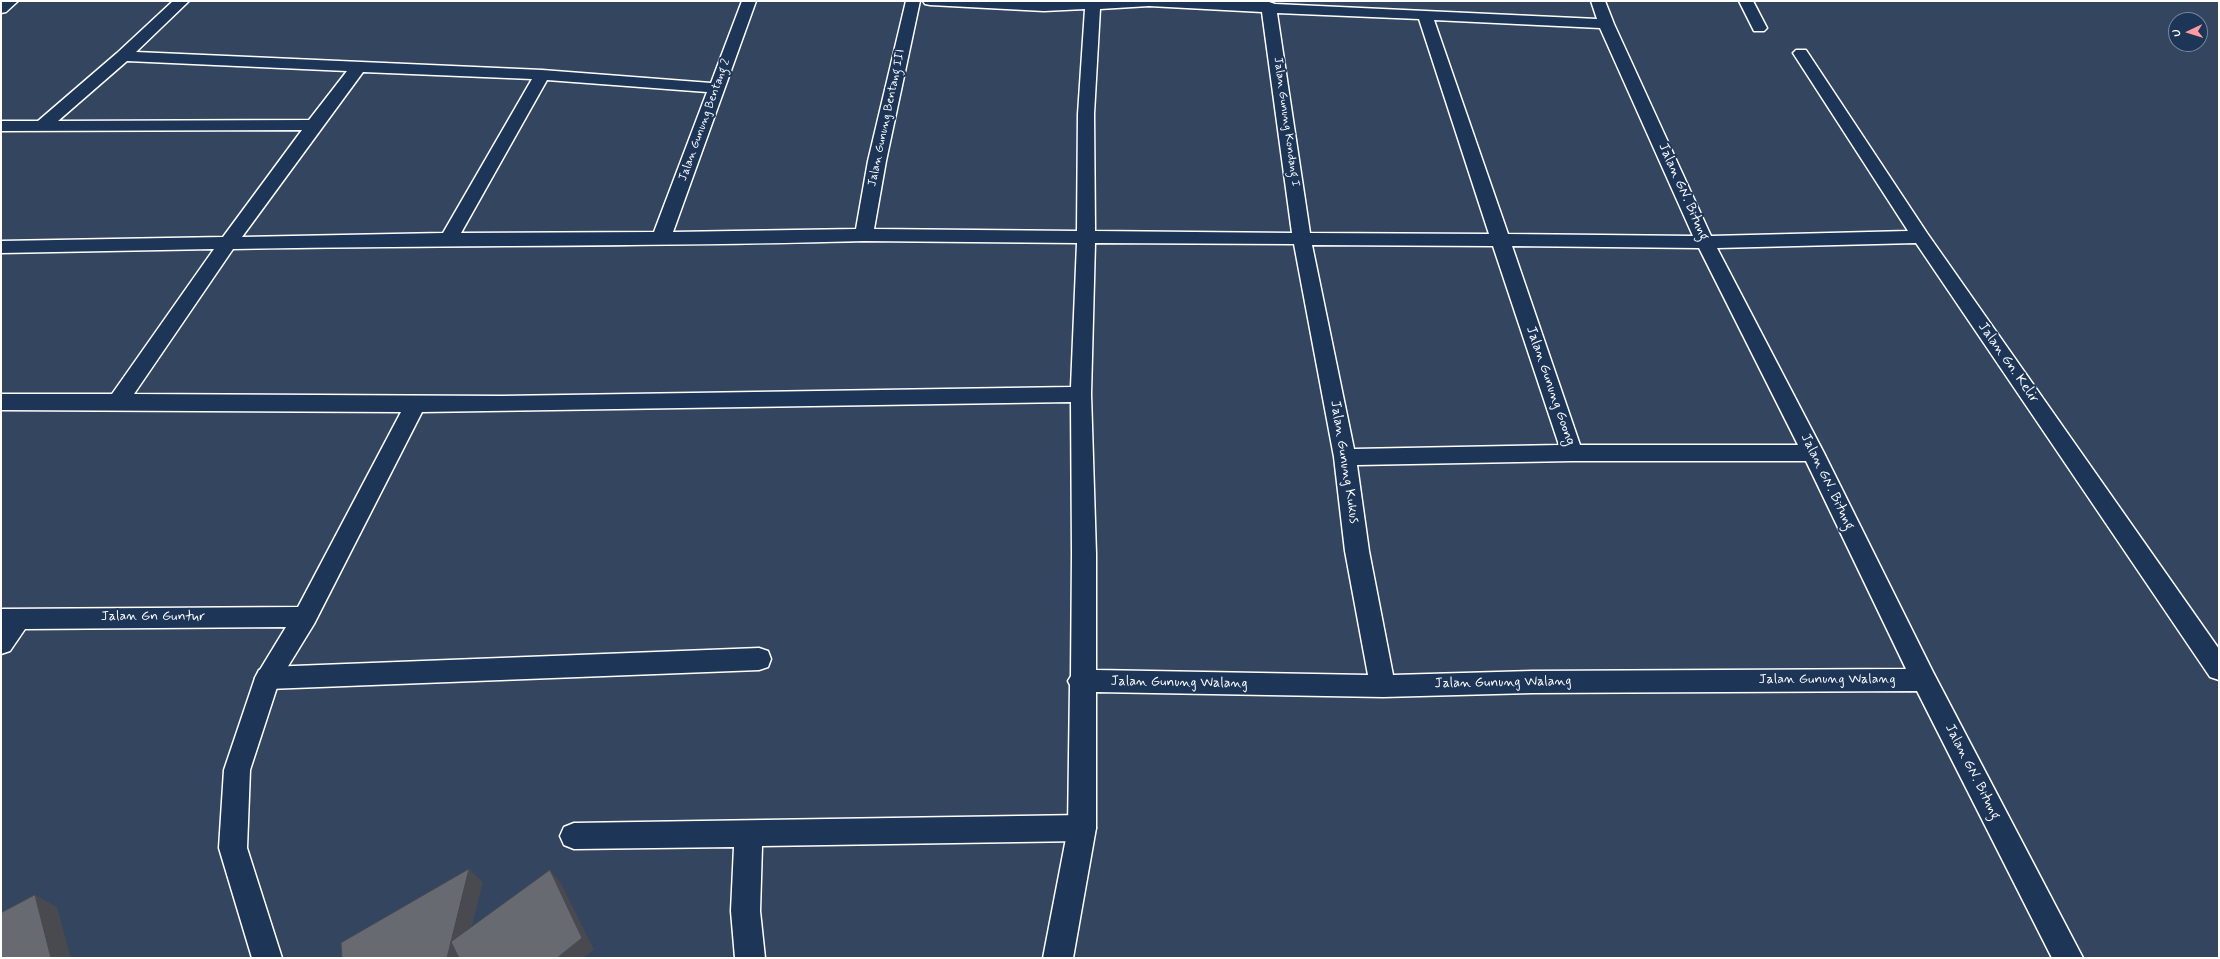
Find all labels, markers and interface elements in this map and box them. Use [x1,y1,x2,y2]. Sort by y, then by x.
north arrow [2168,12,2208,52]
text: U [2170,29,2184,37]
street label: Jalan Gunung Bentang III [865,48,909,188]
street label: Jalan Gunung Kondang I [1270,56,1302,188]
street label: Jalan Gunung Bentang 2 [676,57,734,183]
street label: Jalan GN. Bitung [1654,141,1712,243]
street label: Jalan Gn. Kelir [1974,319,2042,407]
street label: Jalan Gunung Goong [1522,324,1578,448]
street label: Jalan Gunung Kukus [1326,399,1362,525]
street label: Jalan GN. Bitung [1796,431,1858,533]
street label: Jalan Gn Guntur [101,609,205,625]
street label: Jalan Gunung Walang [1758,672,1896,688]
street label: Jalan Gunung Walang [1110,673,1248,693]
street label: Jalan Gunung Walang [1434,673,1572,693]
street label: Jalan GN. Bitung [1941,721,2003,823]

